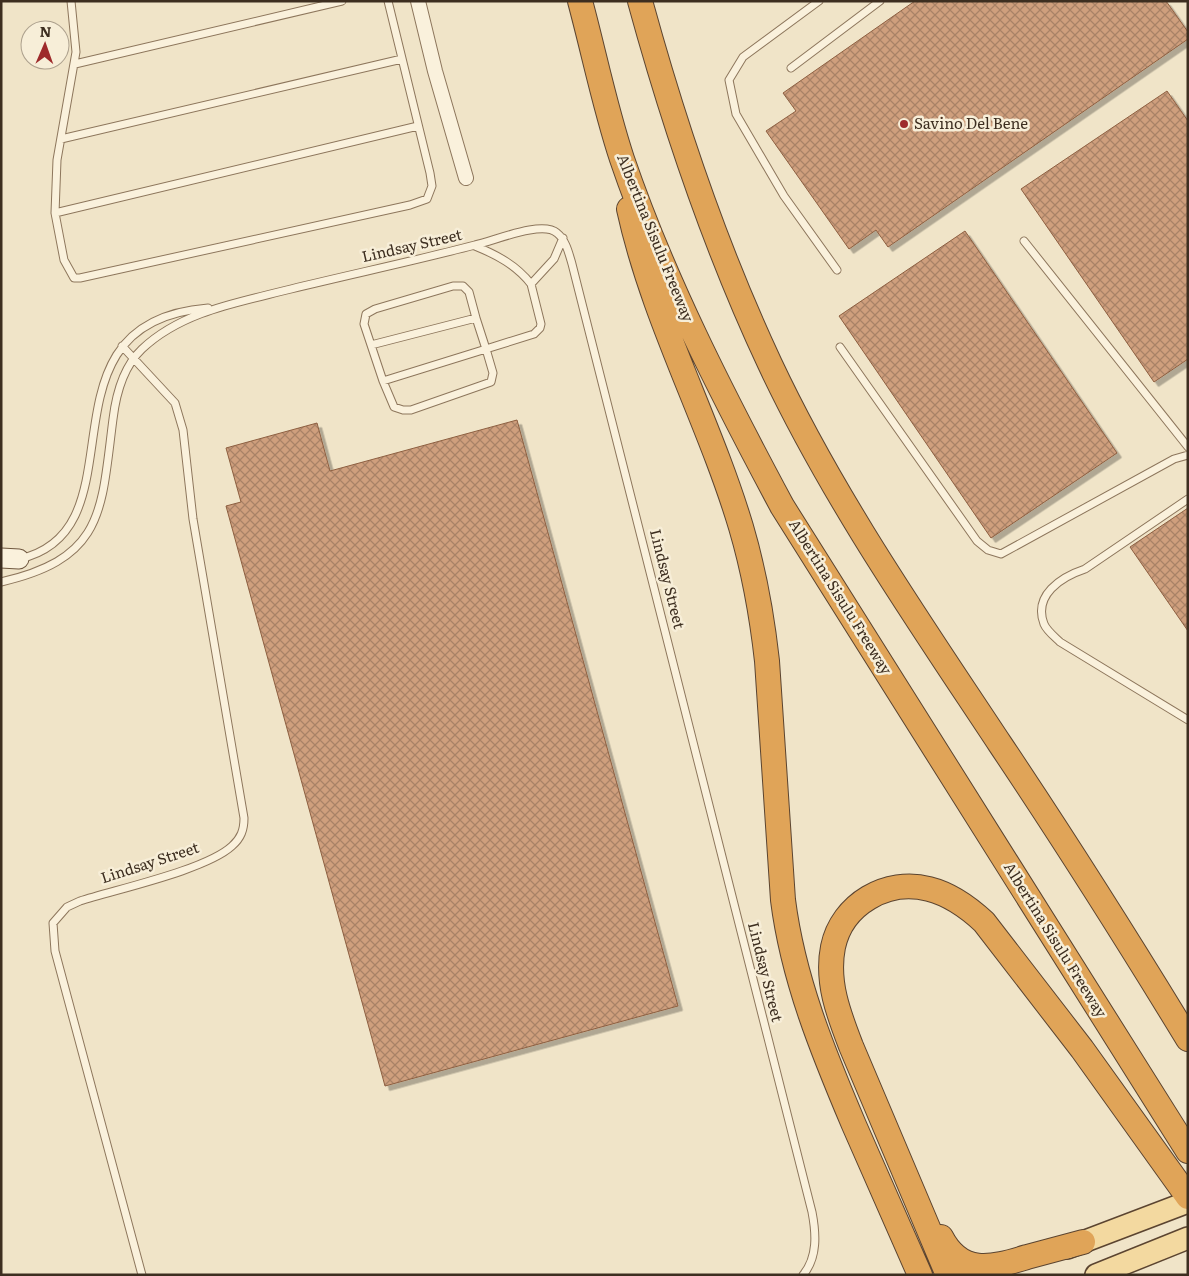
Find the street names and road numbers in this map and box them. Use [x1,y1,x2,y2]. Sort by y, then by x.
street label: Albertina Sisulu Freeway [612,150,701,325]
street label: Lindsay Street [359,222,464,267]
street label: Albertina Sisulu Freeway [784,514,899,679]
street label: Lindsay Street [645,526,692,631]
street label: Lindsay Street [97,835,202,888]
street label: Albertina Sisulu Freeway [999,857,1114,1022]
street label: Lindsay Street [743,919,790,1024]

